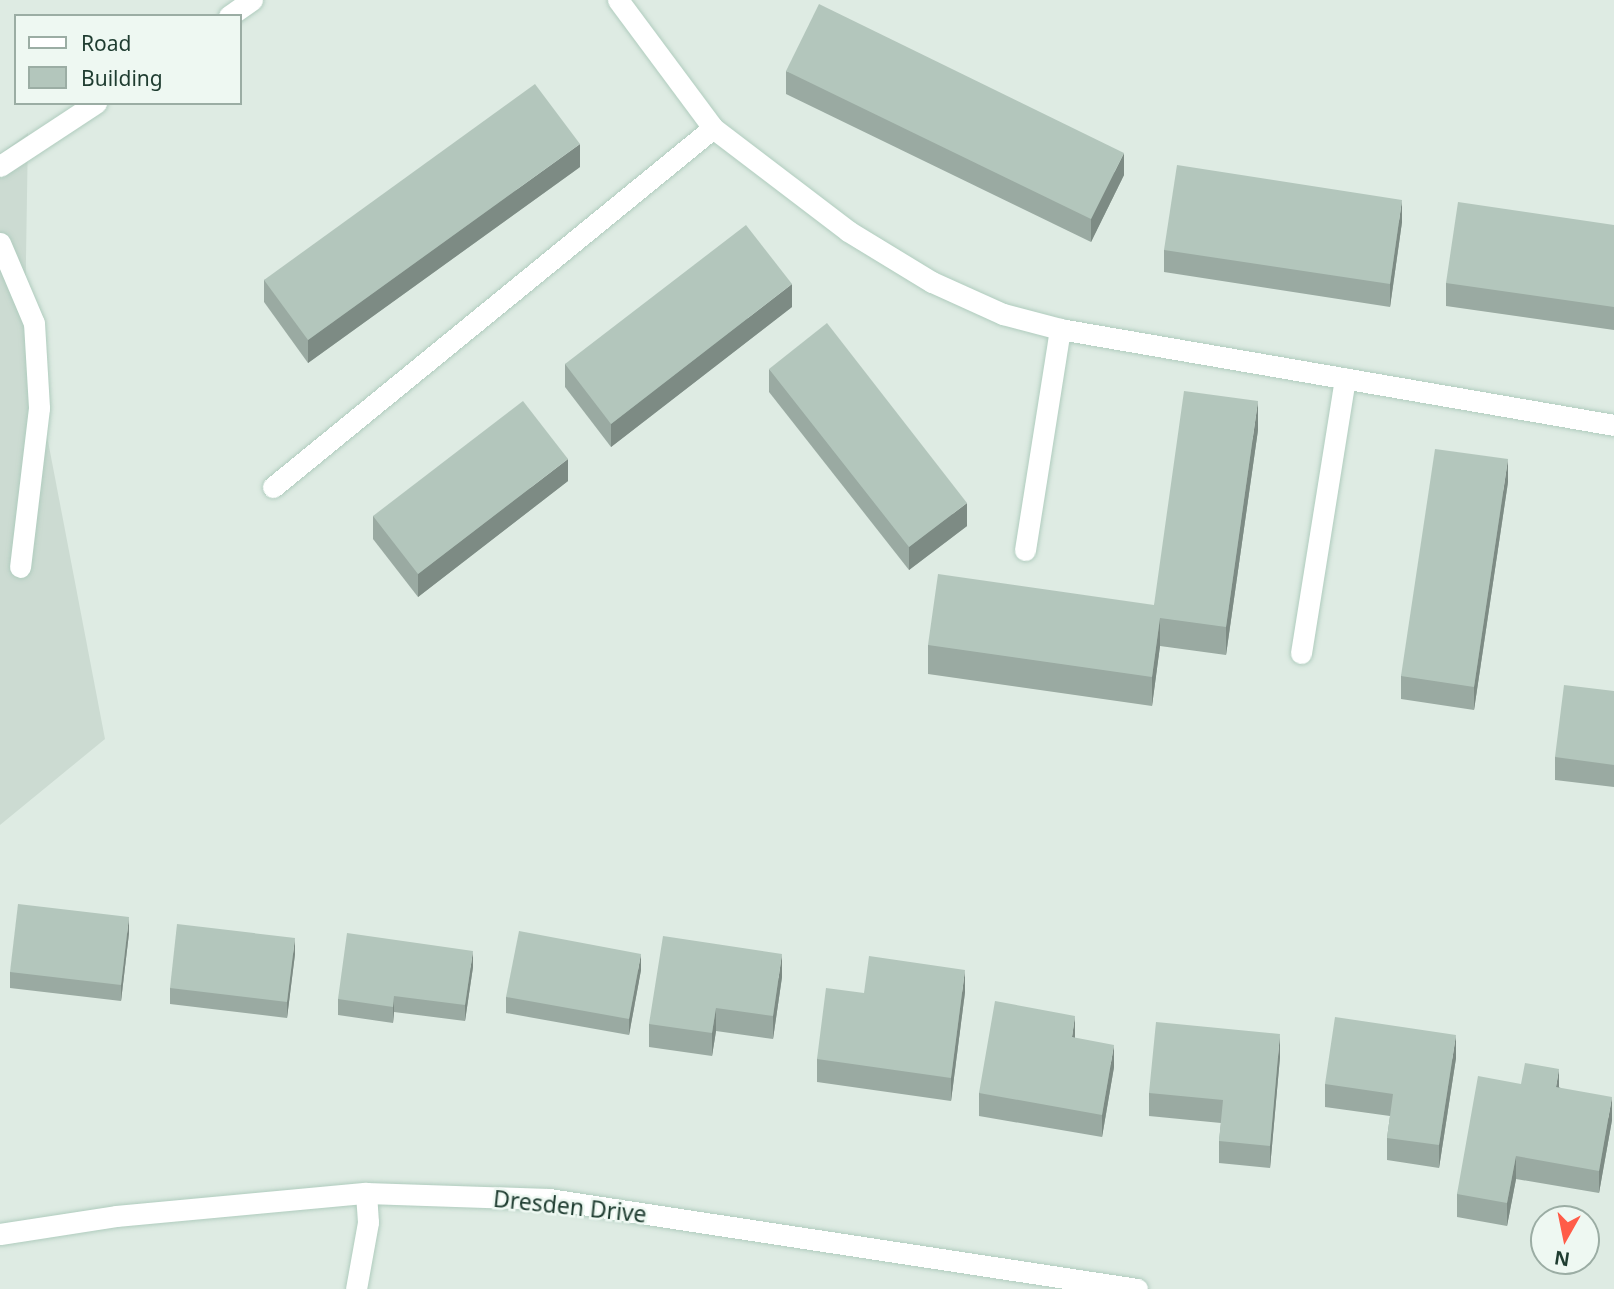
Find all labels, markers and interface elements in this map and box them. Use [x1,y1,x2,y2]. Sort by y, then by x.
legend [14,14,242,105]
text: Road [81,29,131,57]
text: Building [81,64,163,92]
street label: Dresden Drive [492,1184,648,1228]
north arrow [1530,1205,1600,1275]
text: N [1552,1245,1572,1273]

